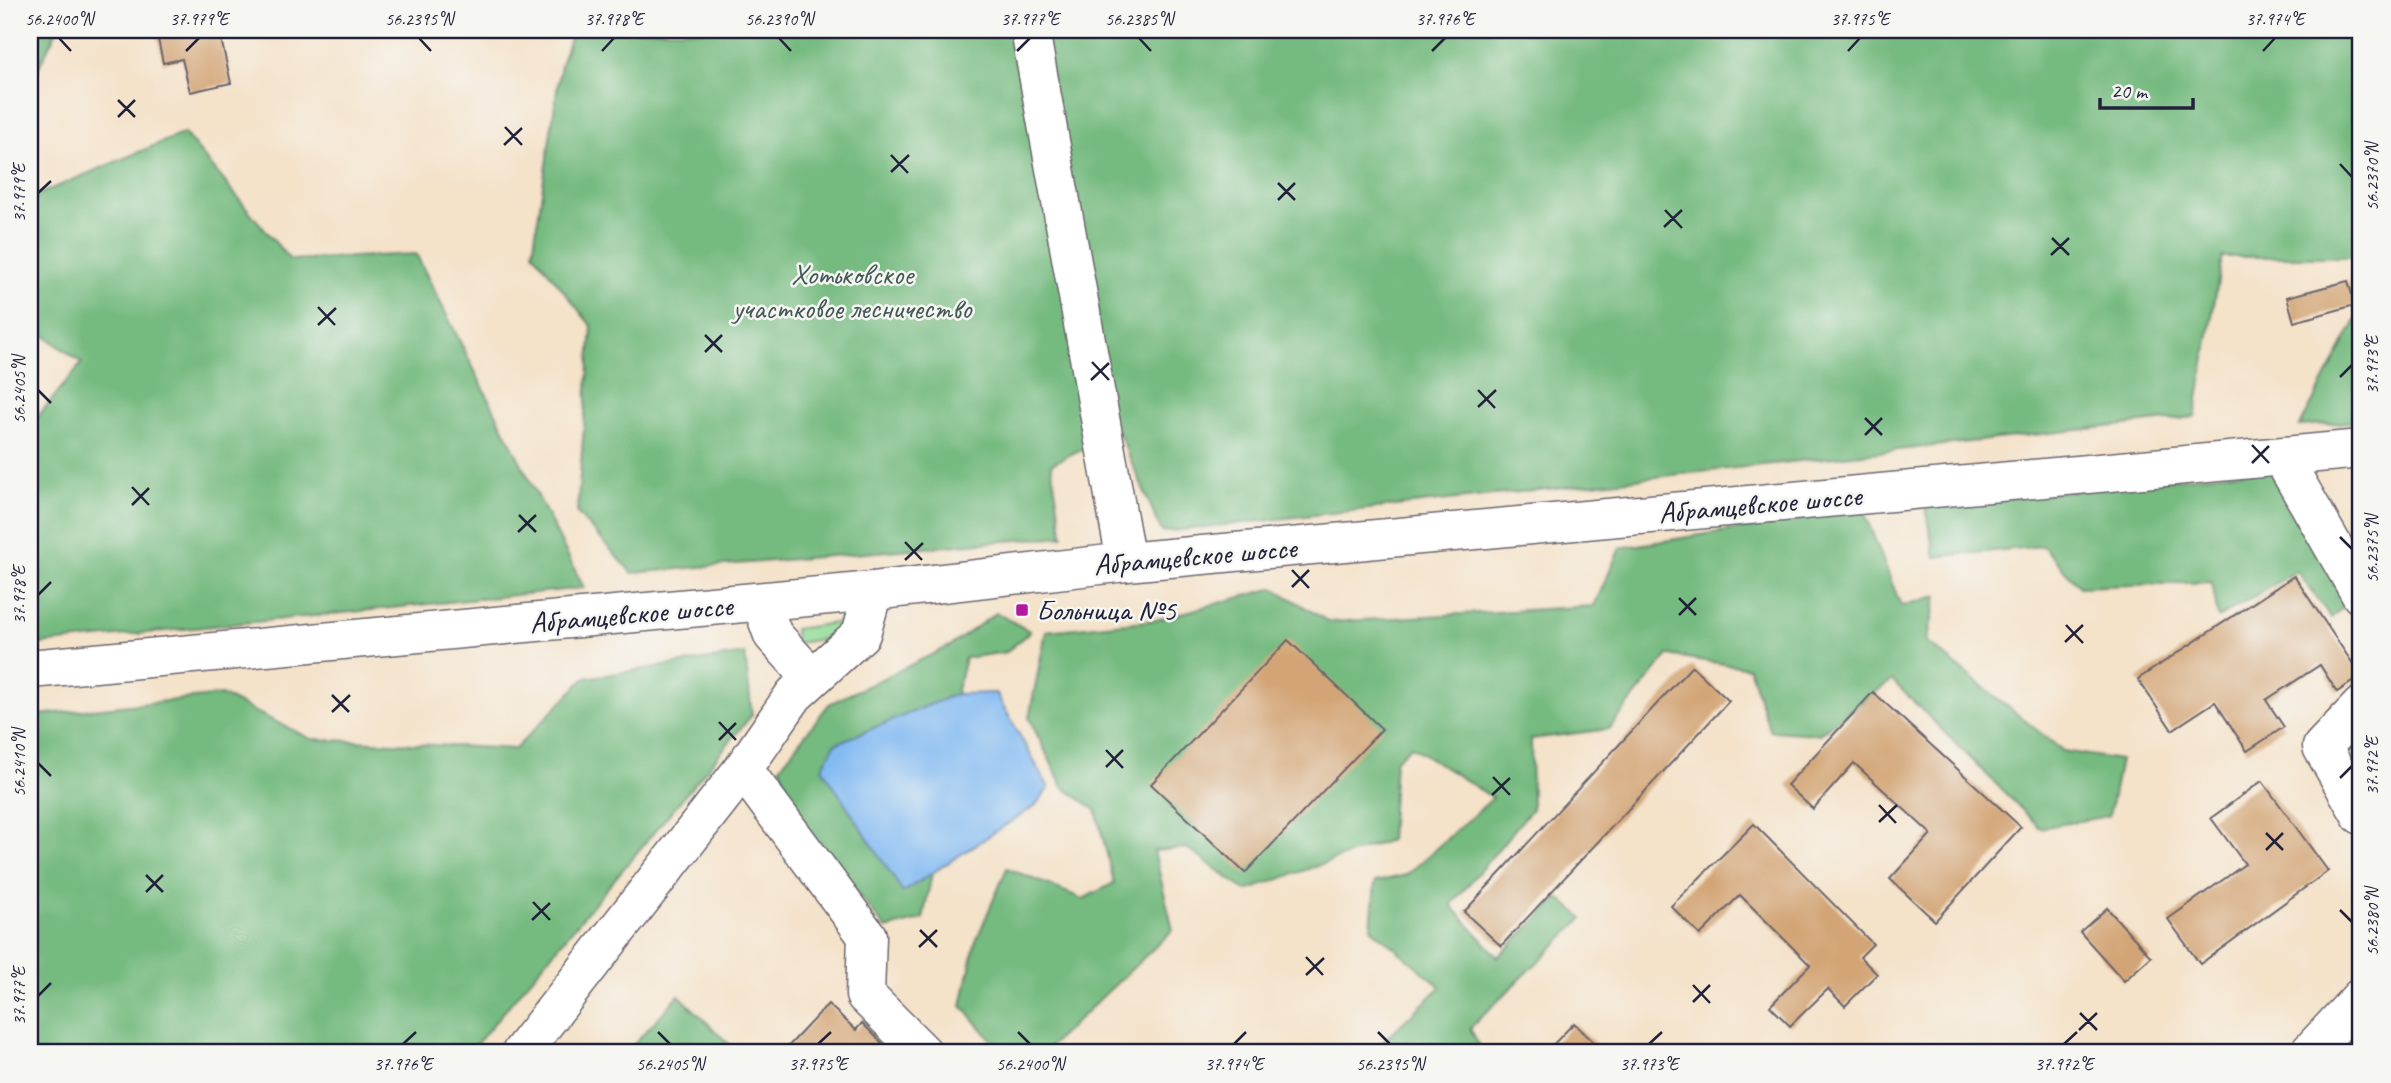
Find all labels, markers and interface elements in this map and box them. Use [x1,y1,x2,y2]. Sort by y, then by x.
text: 56.2400°N [25,8,96,30]
text: 37.979°E [170,8,231,30]
text: 56.2395°N [385,8,456,30]
text: 37.978°E [585,8,646,30]
text: 56.2390°N [745,8,816,30]
text: 37.977°E [1001,8,1062,30]
text: 56.2385°N [1105,8,1176,30]
text: 37.976°E [1416,8,1477,30]
text: 37.975°E [1831,8,1892,30]
text: 37.974°E [2246,8,2307,30]
scale bar [2100,66,2193,110]
text: 20 m [2111,78,2149,104]
text: 56.2370°N [2361,140,2383,211]
text: 37.979°E [8,161,30,222]
park label: Хотьковское участковое лесничество [731,255,973,327]
text: 37.973°E [2361,333,2383,394]
text: 56.2405°N [8,353,30,424]
street label: Абрамцевское шоссе [1657,476,1865,532]
text: 56.2375°N [2361,512,2383,583]
street label: Абрамцевское шоссе [1092,528,1300,584]
text: 37.978°E [8,563,30,624]
street label: Абрамцевское шоссе [528,586,736,642]
place label: Больница №5 [1036,591,1177,629]
marker: Больница №5 [1014,602,1030,618]
text: 56.2410°N [8,726,30,797]
text: 37.972°E [2361,734,2383,795]
text: 56.2380°N [2361,885,2383,956]
text: 37.977°E [8,964,30,1025]
text: 37.976°E [374,1053,435,1075]
text: 56.2405°N [636,1053,707,1075]
text: 37.975°E [789,1053,850,1075]
text: 56.2400°N [996,1053,1067,1075]
text: 37.974°E [1205,1053,1266,1075]
text: 56.2395°N [1356,1053,1427,1075]
text: 37.973°E [1620,1053,1681,1075]
text: 37.972°E [2035,1053,2096,1075]

